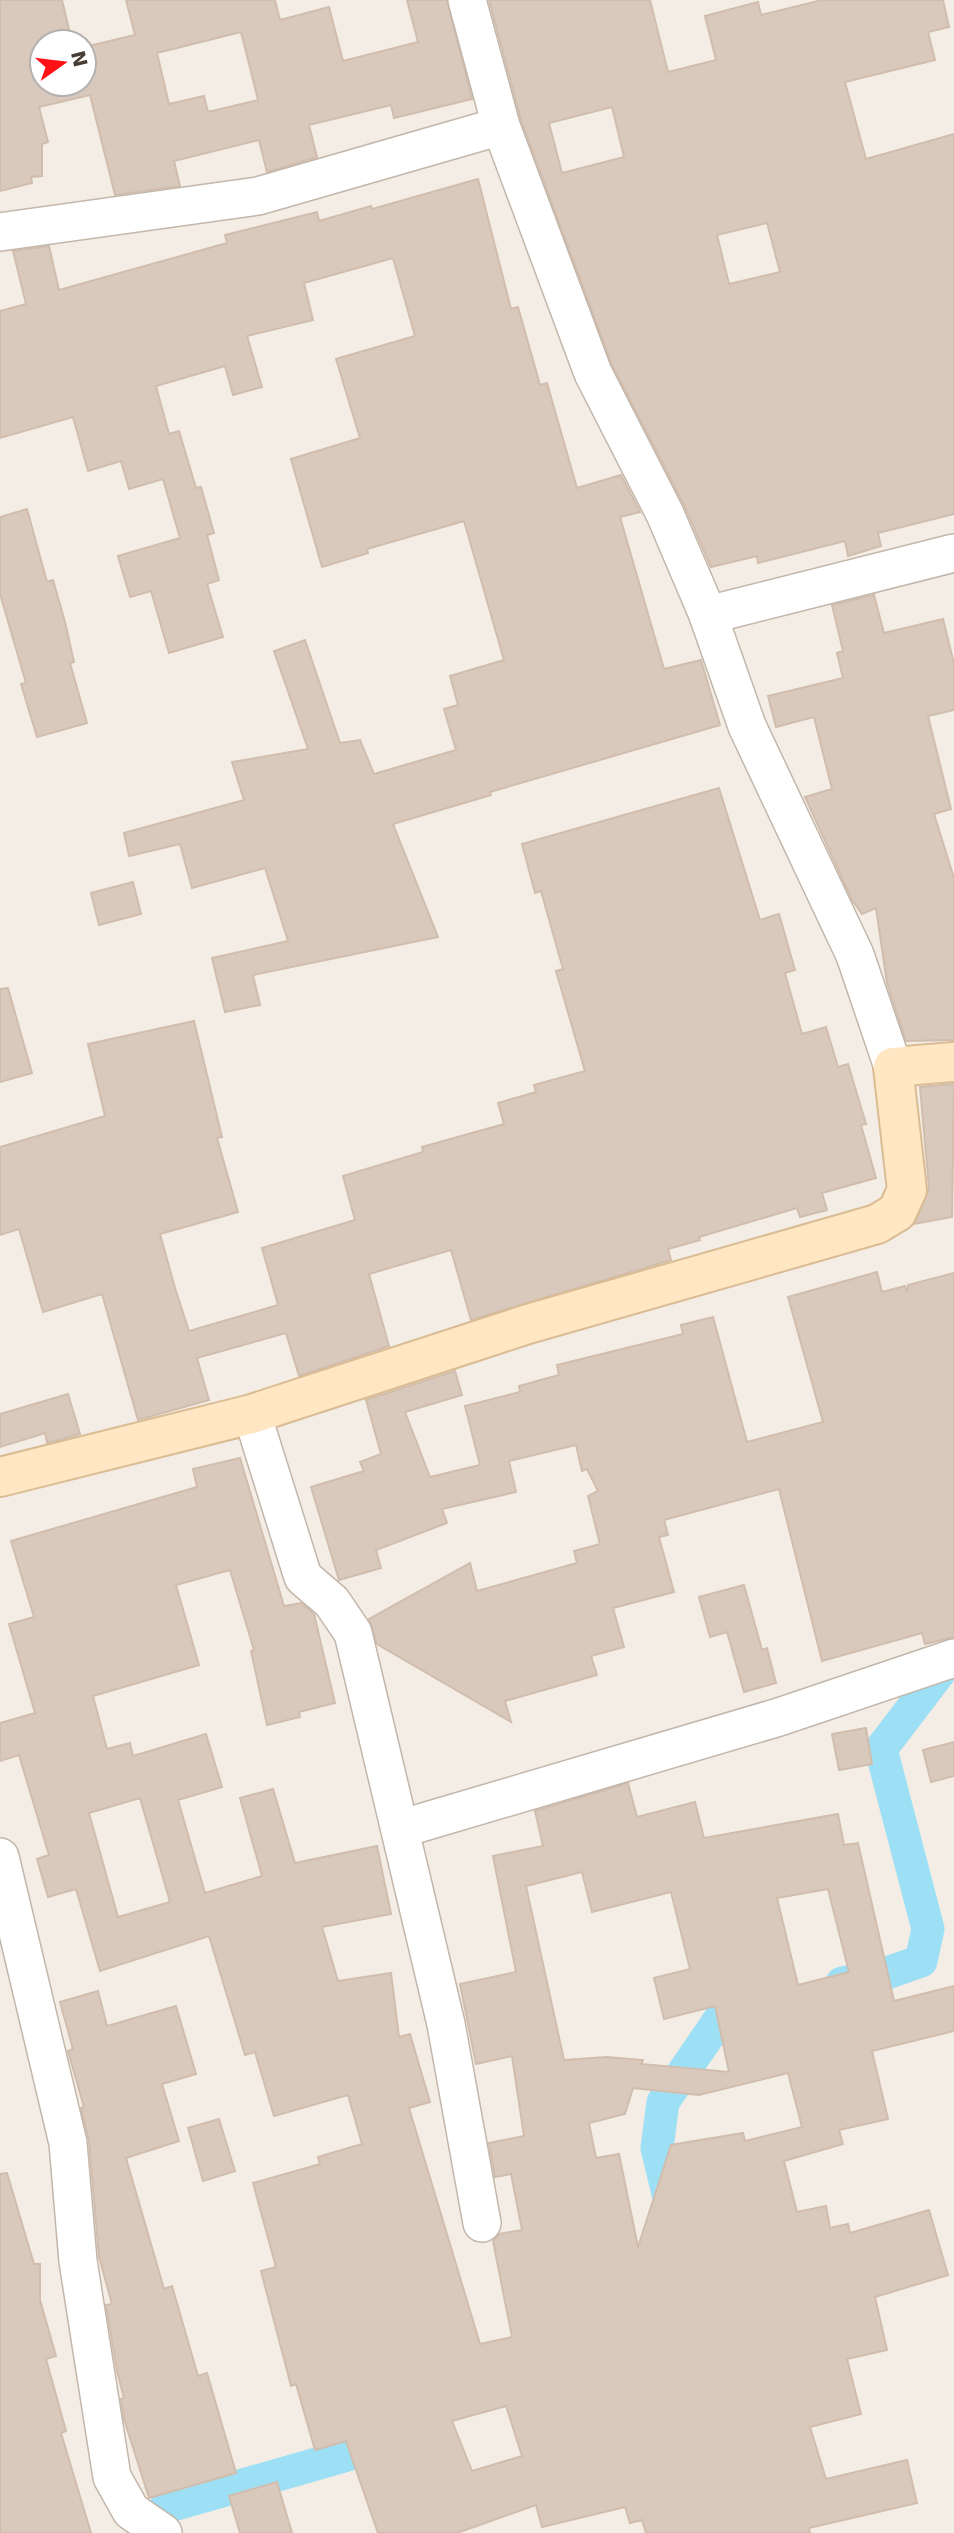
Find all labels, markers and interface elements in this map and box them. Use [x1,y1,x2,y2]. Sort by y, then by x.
north arrow [28,28,98,98]
text: N [67,49,92,69]

